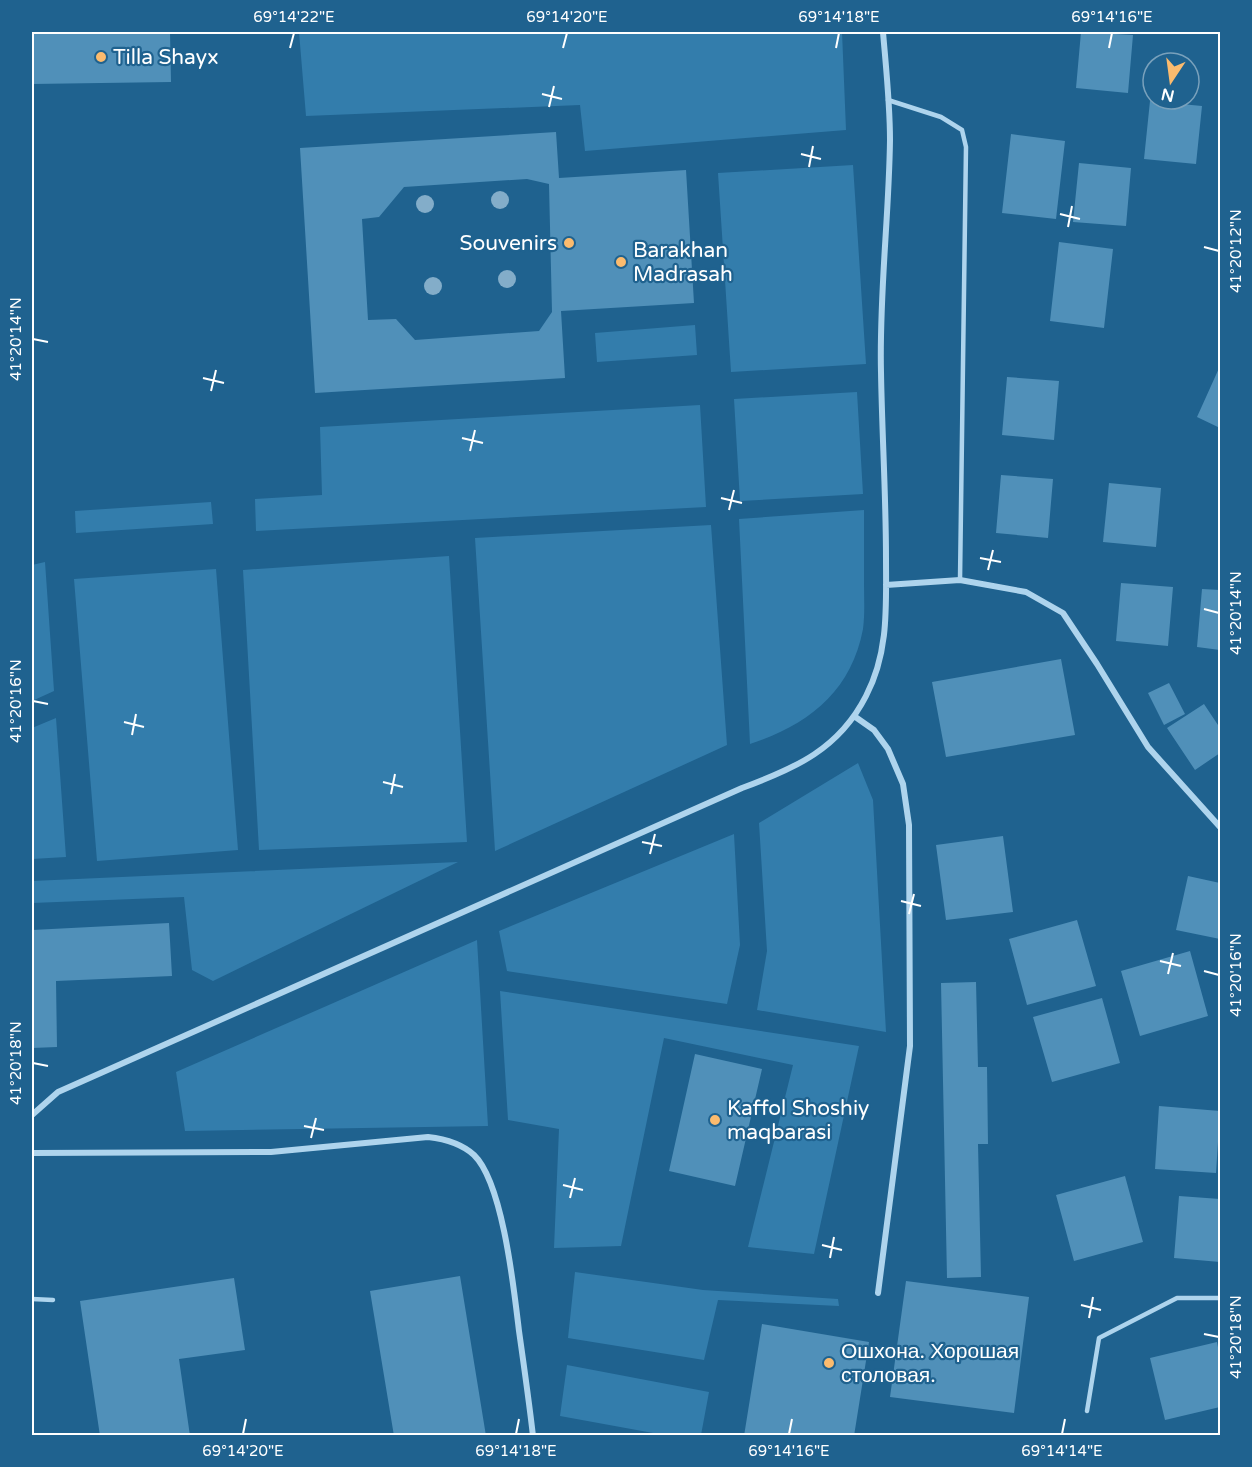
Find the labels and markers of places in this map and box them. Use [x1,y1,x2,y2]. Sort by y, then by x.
place label: Tilla Shayx [113,45,219,70]
marker: Tilla Shayx [94,50,108,64]
place label: Souvenirs [459,231,557,256]
marker: Souvenirs [562,236,576,250]
place label: Barakhan Madrasah [633,238,733,287]
marker: Barakhan Madrasah [614,255,628,269]
place label: Kaffol Shoshiy maqbarasi [727,1096,869,1145]
marker: Kaffol Shoshiy maqbarasi [708,1113,722,1127]
place label: Ошхона. Хорошая столовая. [841,1339,1019,1388]
marker: Ошхона. Хорошая столовая. [822,1356,836,1370]

